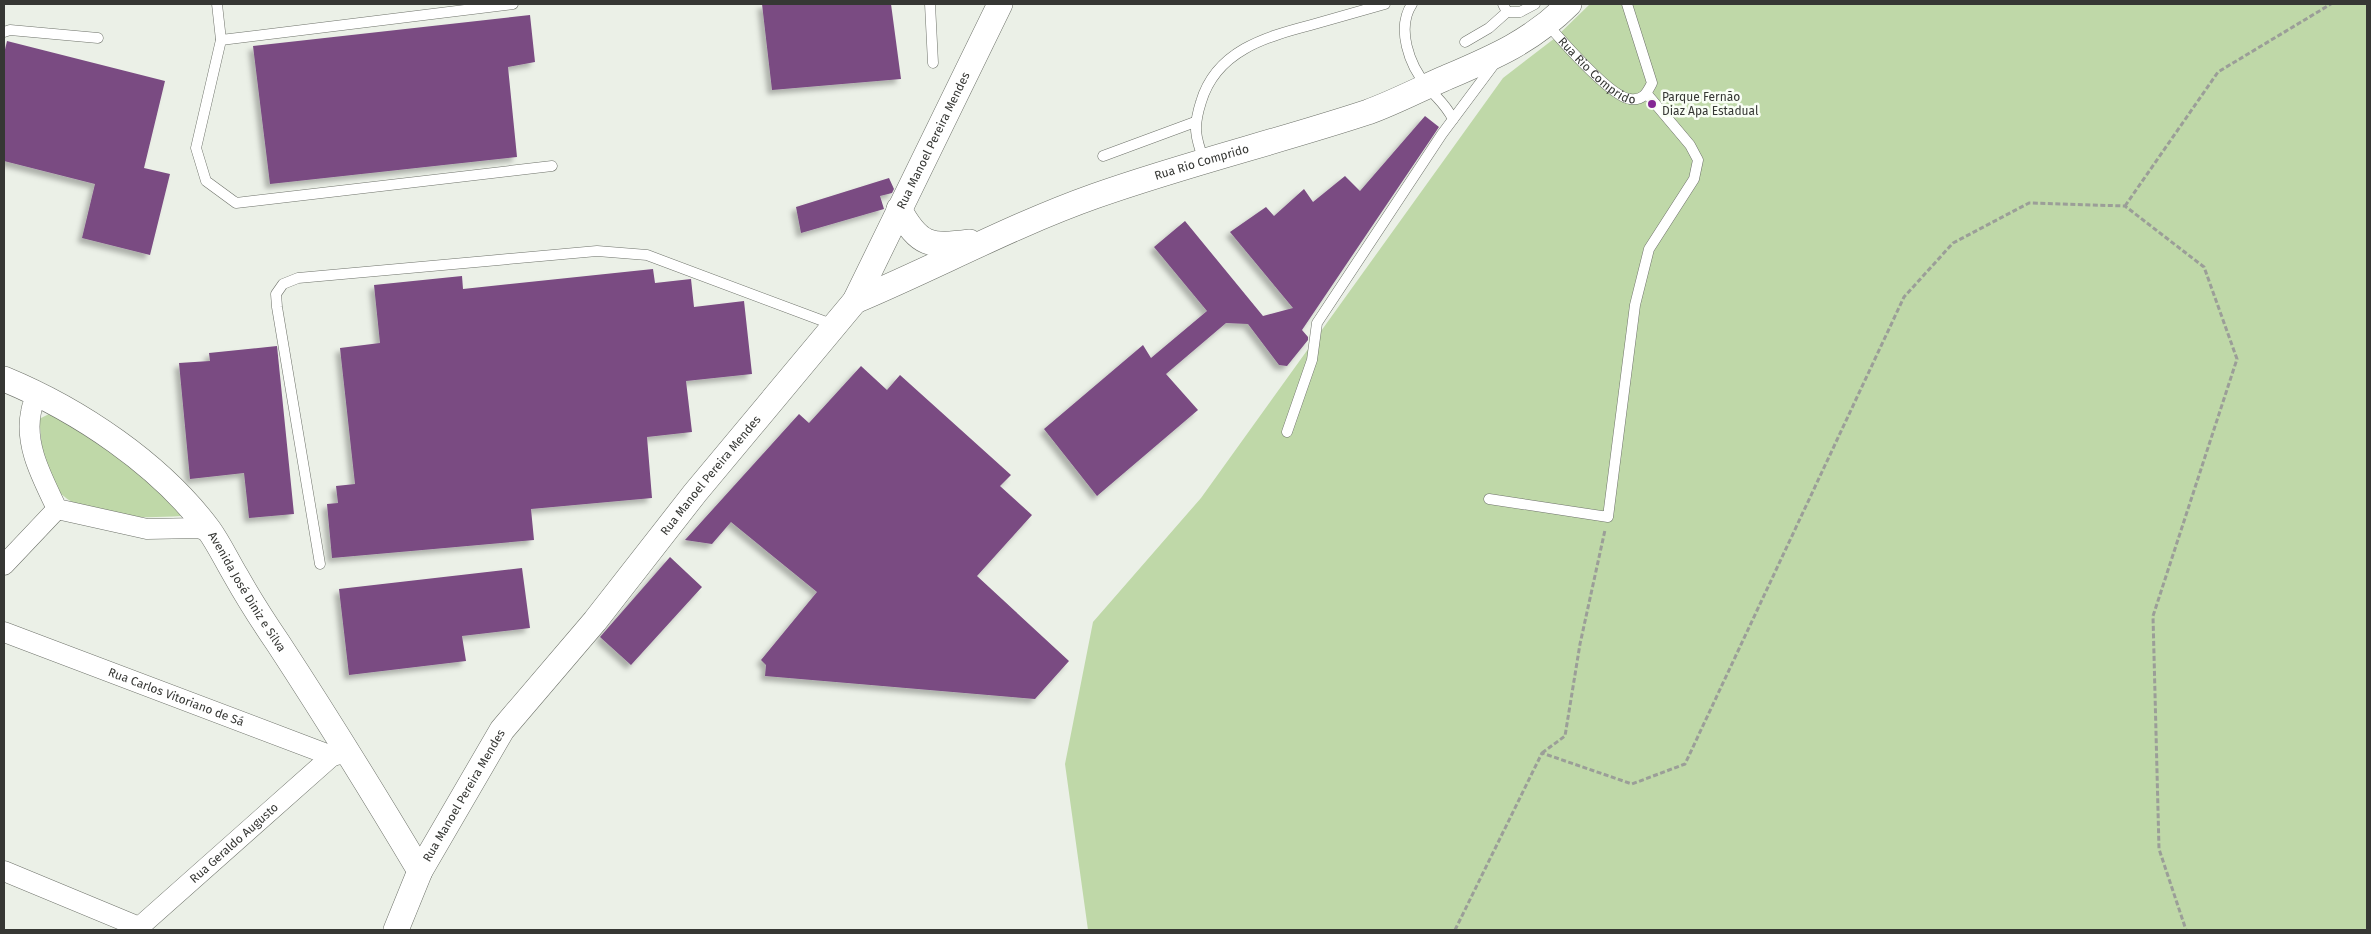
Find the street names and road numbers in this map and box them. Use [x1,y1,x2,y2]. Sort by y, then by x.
street label: Rua Rio Comprido [1555,34,1636,106]
street label: Rua Manoel Pereira Mendes [894,69,973,211]
street label: Rua Rio Comprido [1153,141,1251,183]
street label: Rua Manoel Pereira Mendes [658,412,764,538]
street label: Avenida José Diniz e Silva [205,529,289,654]
street label: Rua Carlos Vitoriano de Sá [106,665,246,729]
street label: Rua Manoel Pereira Mendes [420,727,508,864]
street label: Rua Geraldo Augusto [187,800,281,886]

